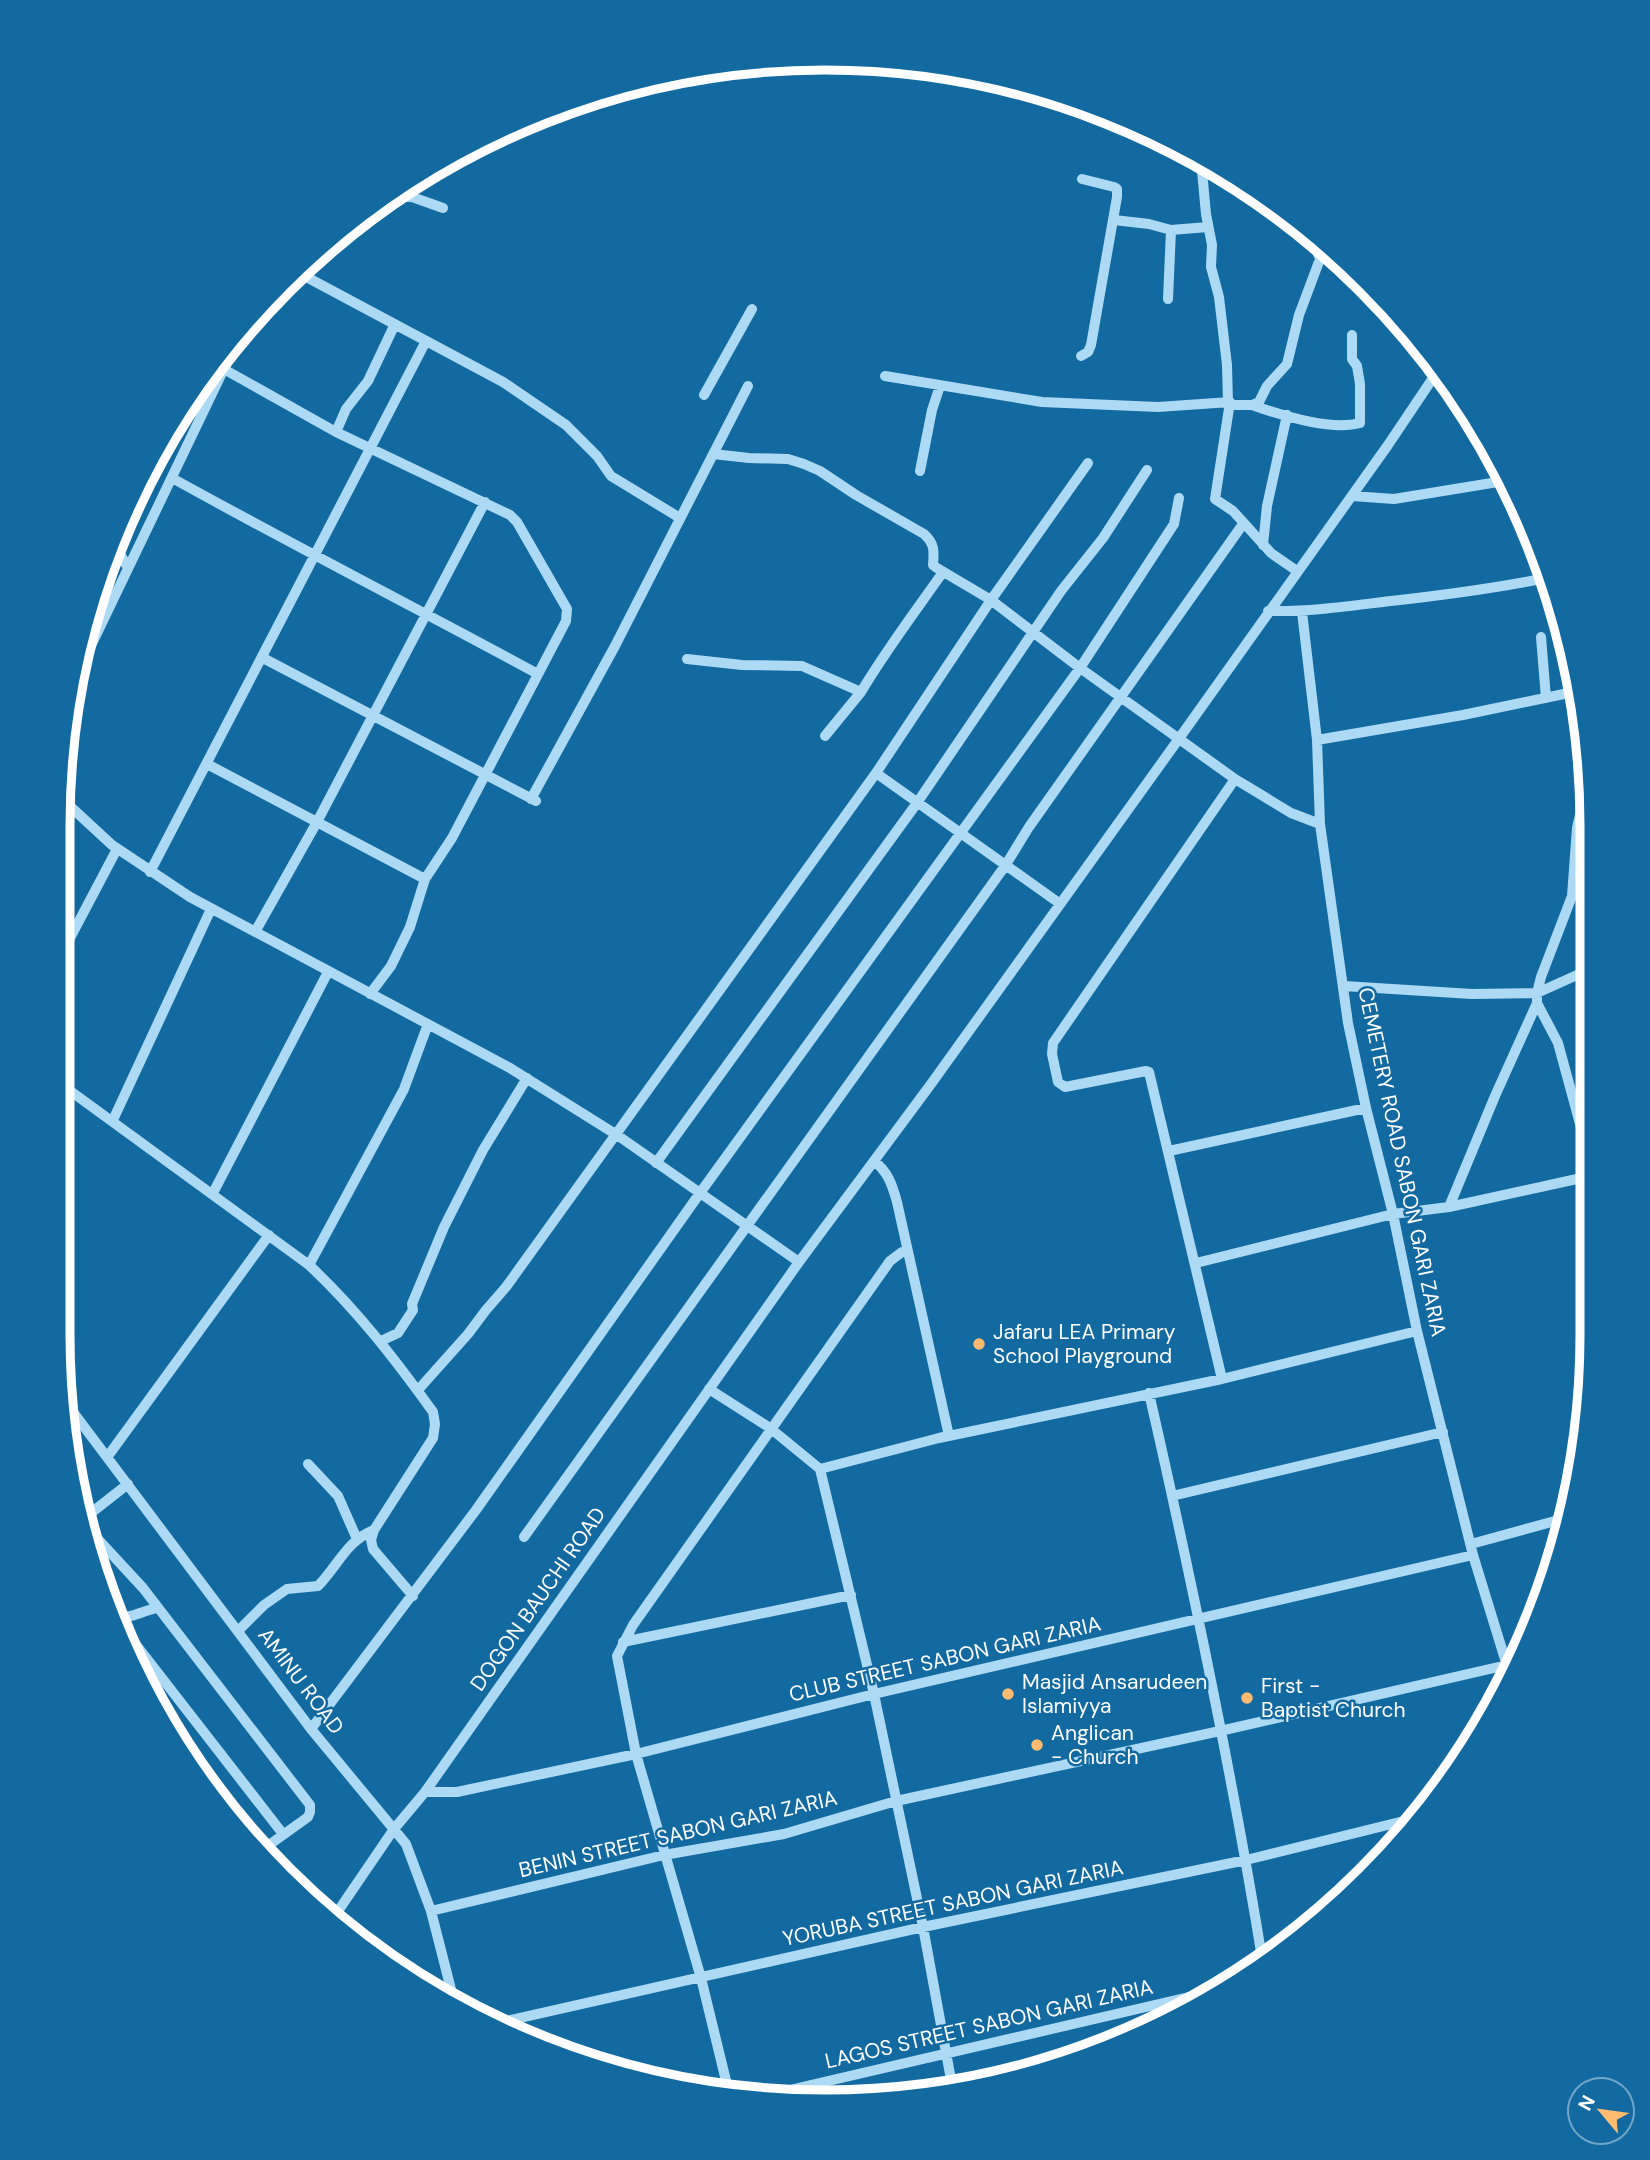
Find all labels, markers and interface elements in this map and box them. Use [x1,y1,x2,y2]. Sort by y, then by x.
street label: CEMETERY ROAD SABON GARI ZARIA [1351,985,1453,1339]
place label: Jafaru LEA Primary School Playground [993,1318,1176,1370]
marker: Jafaru LEA Primary School Playground [971,1336,987,1352]
street label: DOGON BAUCHI ROAD [464,1502,612,1696]
street label: CLUB STREET SABON GARI ZARIA [786,1609,1104,1709]
street label: AMINU ROAD [252,1622,350,1740]
place label: Masjid Ansarudeen Islamiyya [1022,1668,1207,1720]
place label: First - Baptist Church [1261,1672,1406,1724]
marker: Masjid Ansarudeen Islamiyya [1000,1686,1016,1702]
marker: First - Baptist Church [1239,1690,1255,1706]
place label: Anglican - Church [1051,1719,1139,1771]
marker: Anglican - Church [1029,1737,1045,1753]
street label: BENIN STREET SABON GARI ZARIA [516,1784,840,1884]
street label: YORUBA STREET SABON GARI ZARIA [780,1853,1126,1953]
street label: LAGOS STREET SABON GARI ZARIA [822,1973,1156,2075]
north arrow [1566,2076,1636,2146]
text: N [1572,2091,1601,2115]

